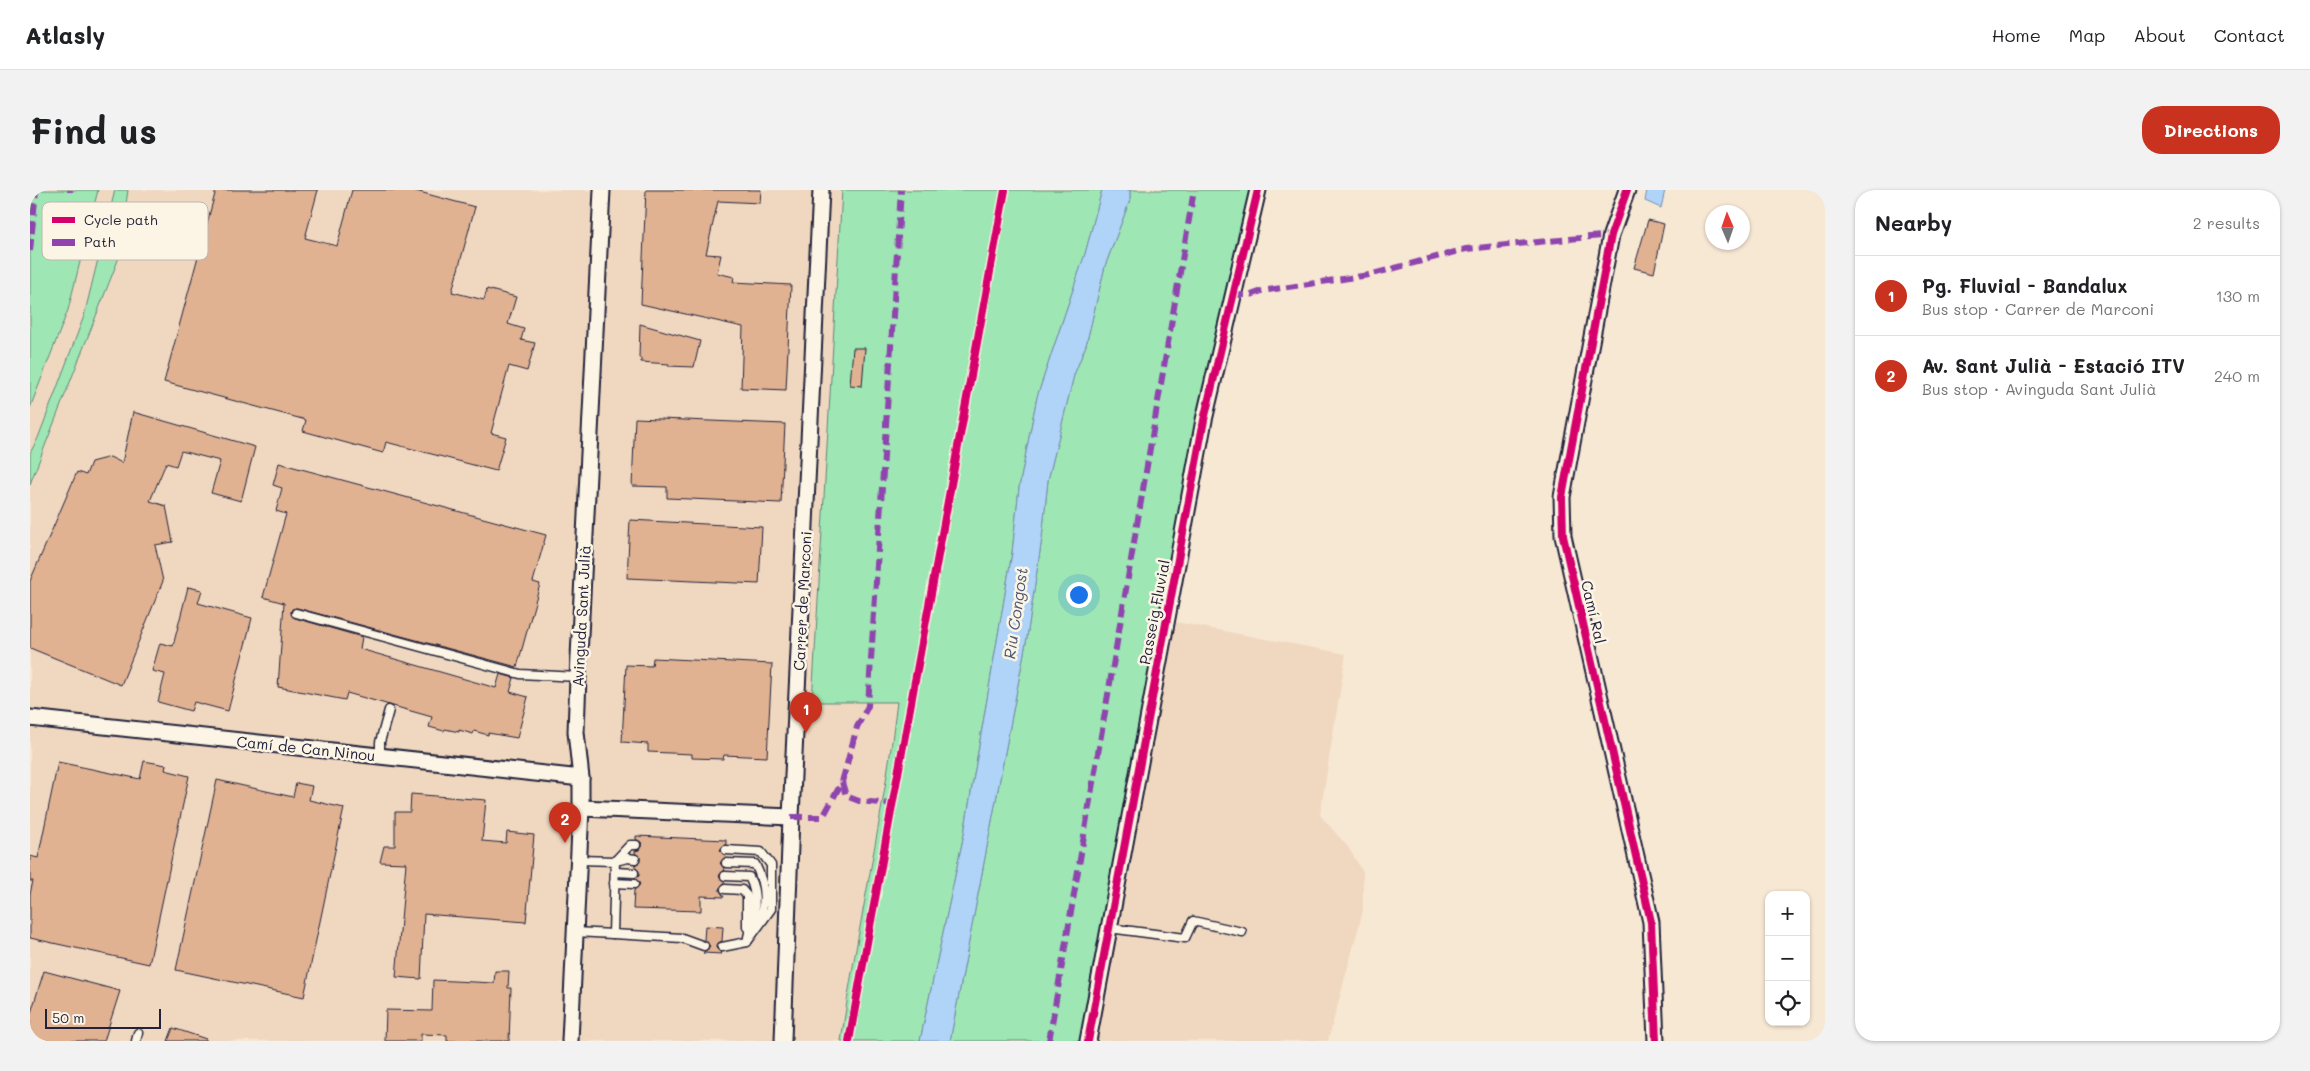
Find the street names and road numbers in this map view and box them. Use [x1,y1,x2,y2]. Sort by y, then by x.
street label: Carrer de Marconi [788,531,816,671]
street label: Avinguda Sant Julià [567,545,595,687]
street label: Passeig Fluvial [1134,558,1174,666]
street label: Camí Ral [1577,578,1611,646]
street label: Camí de Can Ninou [236,731,376,765]

